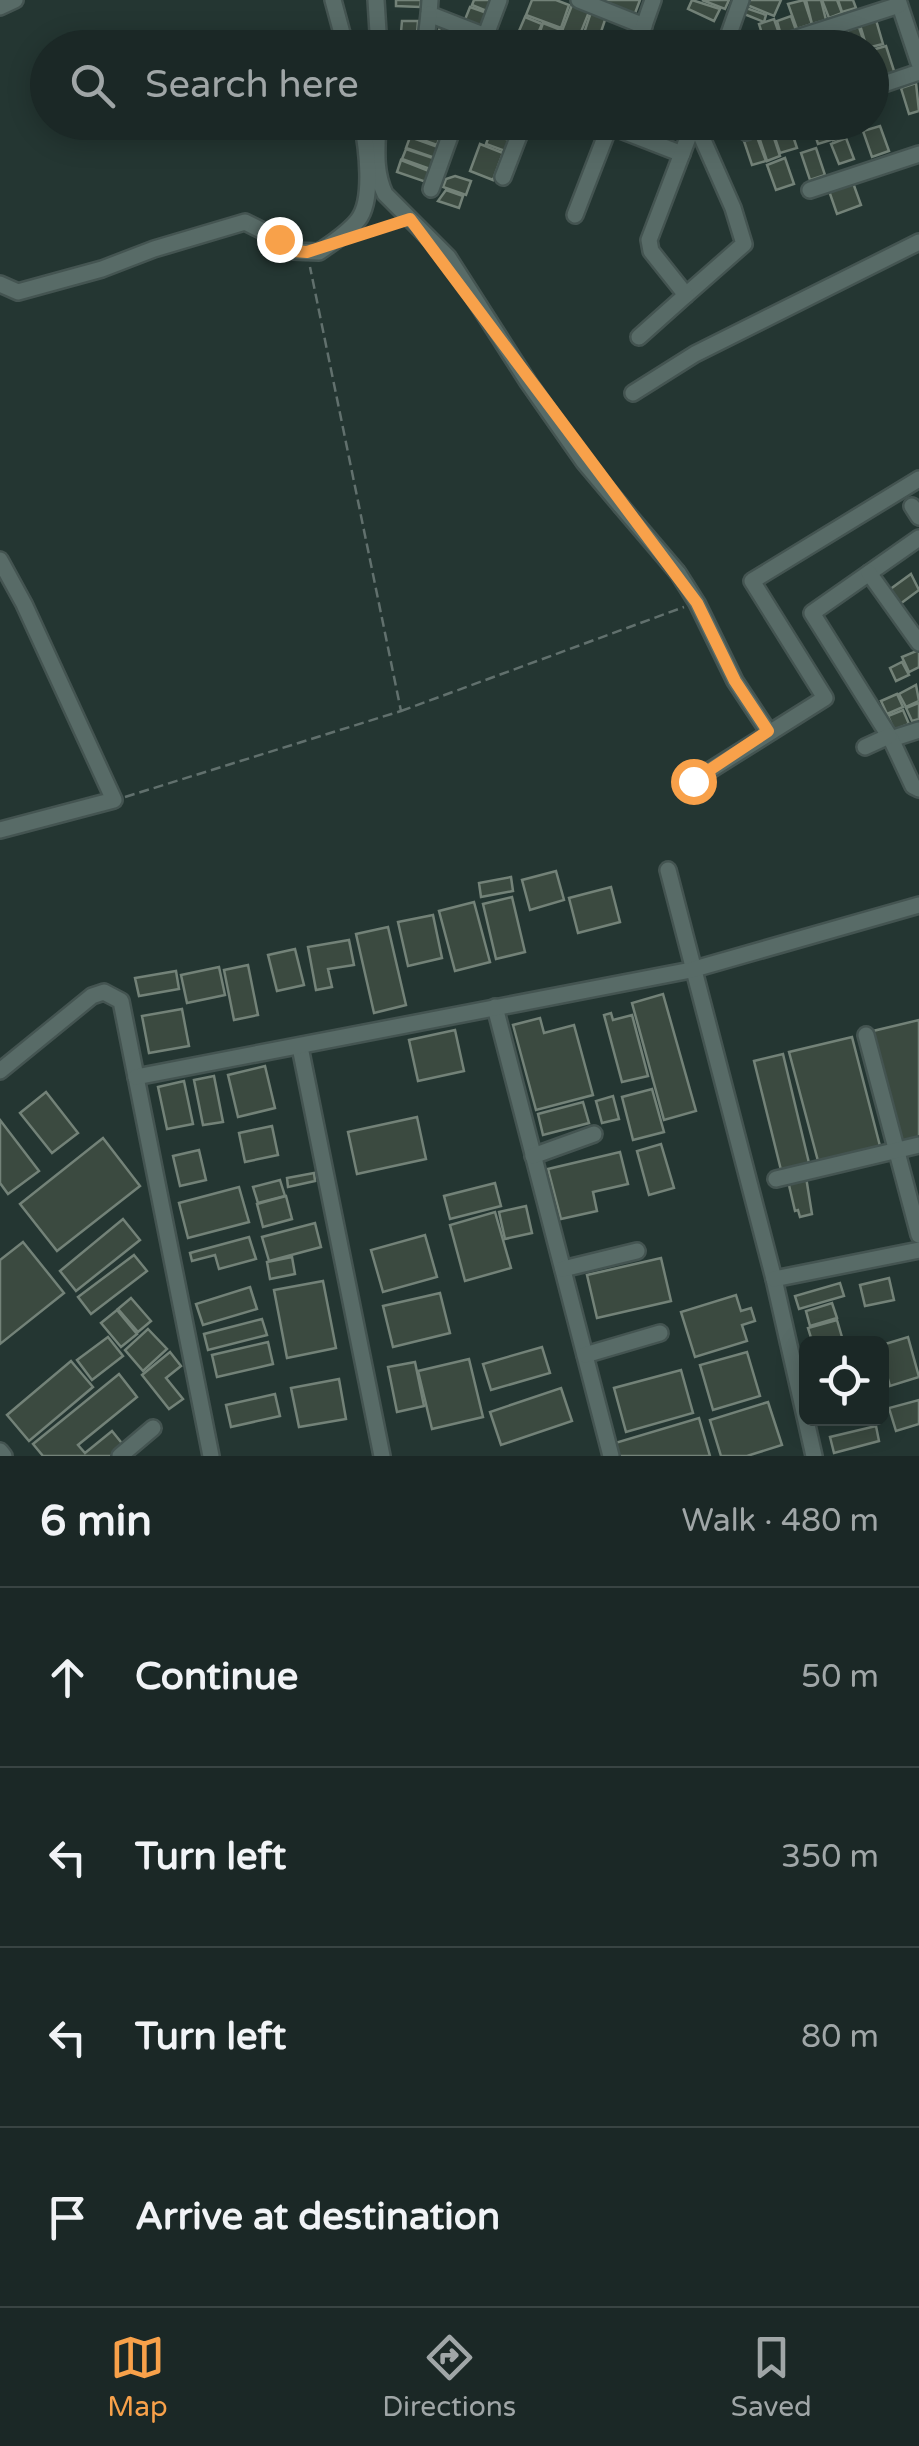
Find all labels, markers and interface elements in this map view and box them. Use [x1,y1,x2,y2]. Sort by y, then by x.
search box [30,30,889,140]
icon: search [65,58,120,113]
text: Search here [145,62,359,108]
route end [257,217,303,263]
route start [671,759,717,805]
map controls [799,1336,889,1426]
button: locate [799,1336,889,1426]
text: 6 min [40,1496,152,1547]
text: Walk · 480 m [682,1502,879,1540]
icon: ahead [40,1650,95,1705]
text: Continue [135,1654,298,1700]
text: 50 m [801,1658,879,1696]
icon: left [40,1830,95,1885]
text: Turn left [135,1834,286,1880]
text: 350 m [781,1838,879,1876]
icon: left [40,2010,95,2065]
text: Turn left [135,2014,286,2060]
text: 80 m [801,2018,879,2056]
icon: arrive [40,2190,95,2245]
text: Arrive at destination [135,2194,500,2240]
tab: Map [107,2330,168,2424]
tab: Directions [382,2330,516,2424]
tab: Saved [731,2330,812,2424]

